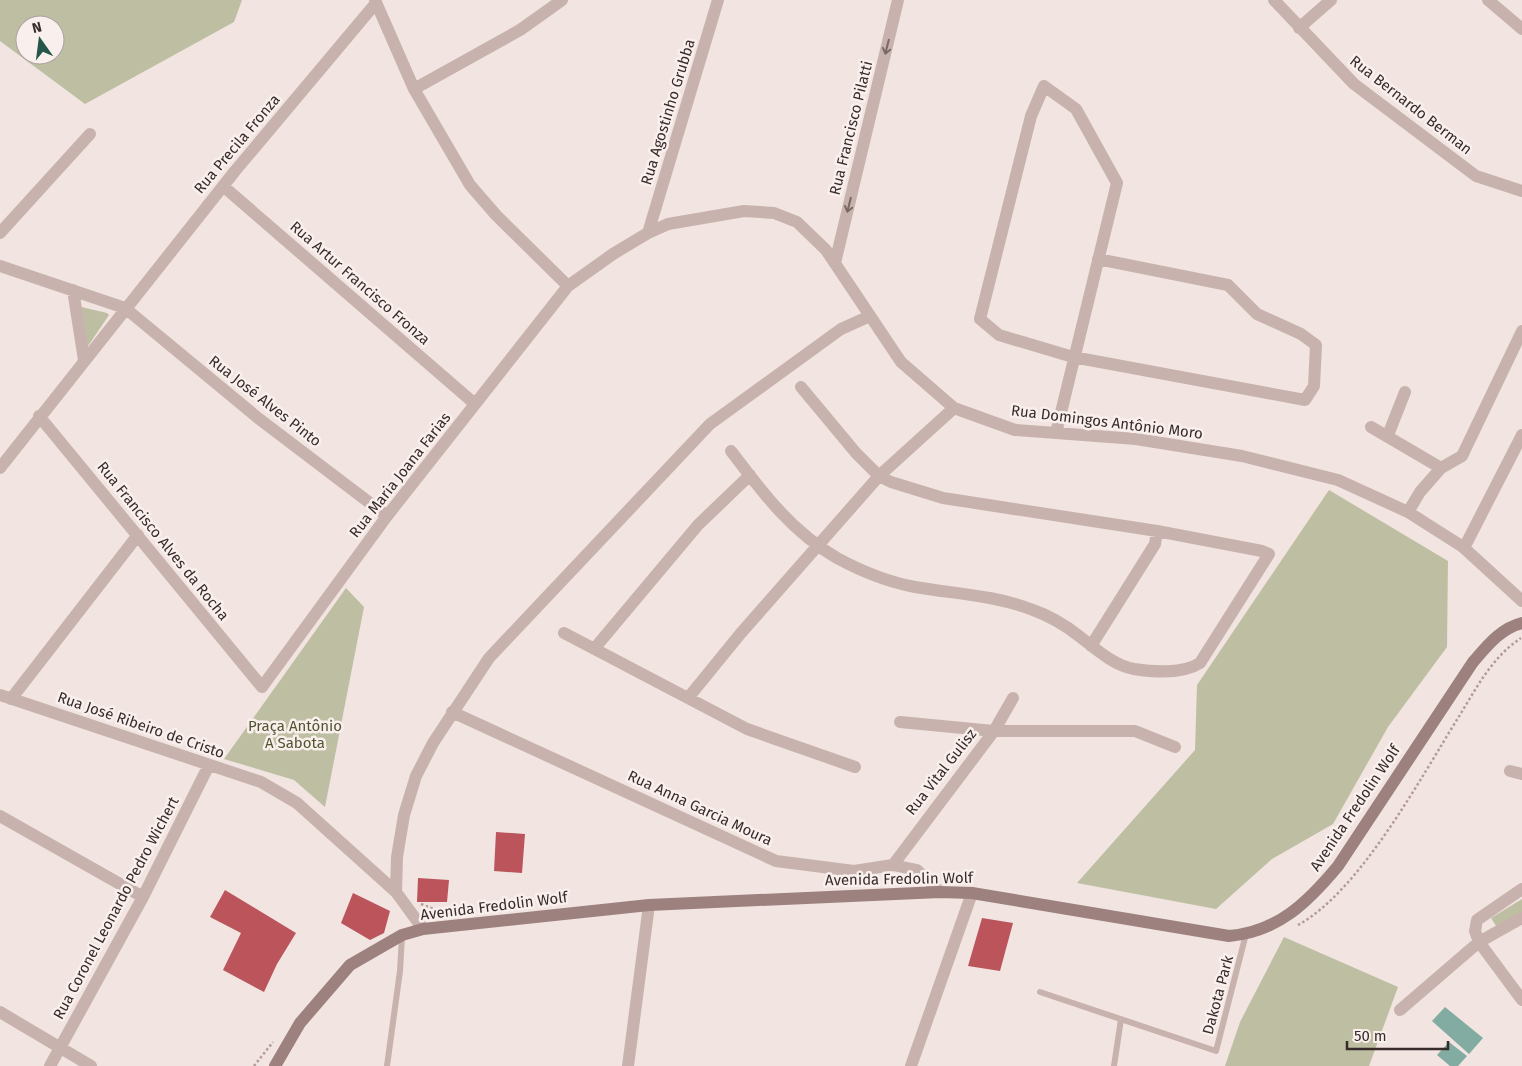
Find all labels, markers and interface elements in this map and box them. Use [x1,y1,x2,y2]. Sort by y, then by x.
north arrow [15,15,65,65]
text: N [30,18,44,37]
street label: Rua Agostinho Grubba [637,37,699,187]
one-way arrow [882,39,891,55]
street label: Rua Bernardo Berman [1346,52,1476,158]
street label: Rua Francisco Pilatti [826,59,876,197]
street label: Rua Precila Fronza [190,91,284,197]
one-way arrow [844,197,853,213]
street label: Rua Artur Francisco Fronza [286,217,434,349]
street label: Rua José Alves Pinto [205,352,325,450]
street label: Rua Domingos Antônio Moro [1010,401,1204,443]
street label: Rua Maria Joana Farias [346,409,454,541]
street label: Rua Francisco Alves da Rocha [93,458,233,624]
street label: Rua José Ribeiro de Cristo [55,688,227,762]
park label: Praça Antônio A Sabota [248,717,342,752]
street label: Rua Vital Gulisz [902,725,981,819]
street label: Avenida Fredolin Wolf [1306,741,1404,874]
street label: Rua Anna Garcia Moura [625,767,775,849]
street label: Rua Coronel Leonardo Pedro Wichert [49,793,183,1022]
street label: Avenida Fredolin Wolf [825,869,974,889]
street label: Avenida Fredolin Wolf [419,888,570,924]
street label: Dakota Park [1199,953,1237,1036]
scale bar [1347,1018,1448,1050]
text: 50 m [1354,1027,1387,1045]

